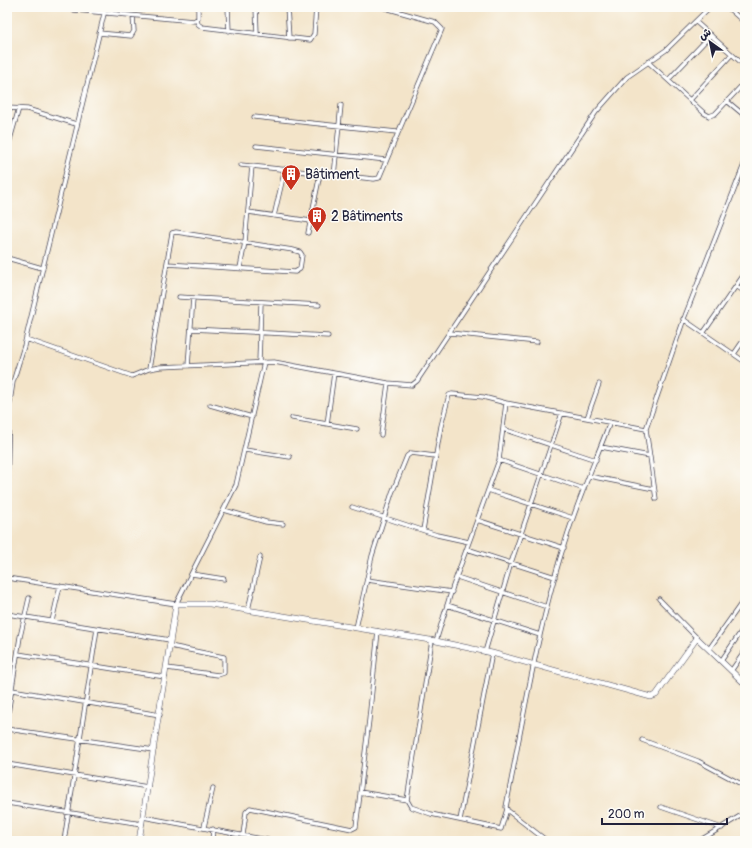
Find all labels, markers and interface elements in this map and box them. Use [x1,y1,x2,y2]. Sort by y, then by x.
north arrow [690,22,730,62]
text: ش [696,25,713,43]
building icon: Bâtiment [280,163,302,191]
place label: Bâtiment [305,166,360,183]
building icon: 2 Bâtiments [306,205,328,233]
place label: 2 Bâtiments [331,208,404,225]
scale bar [602,800,727,826]
text: 200 m [608,807,645,822]

